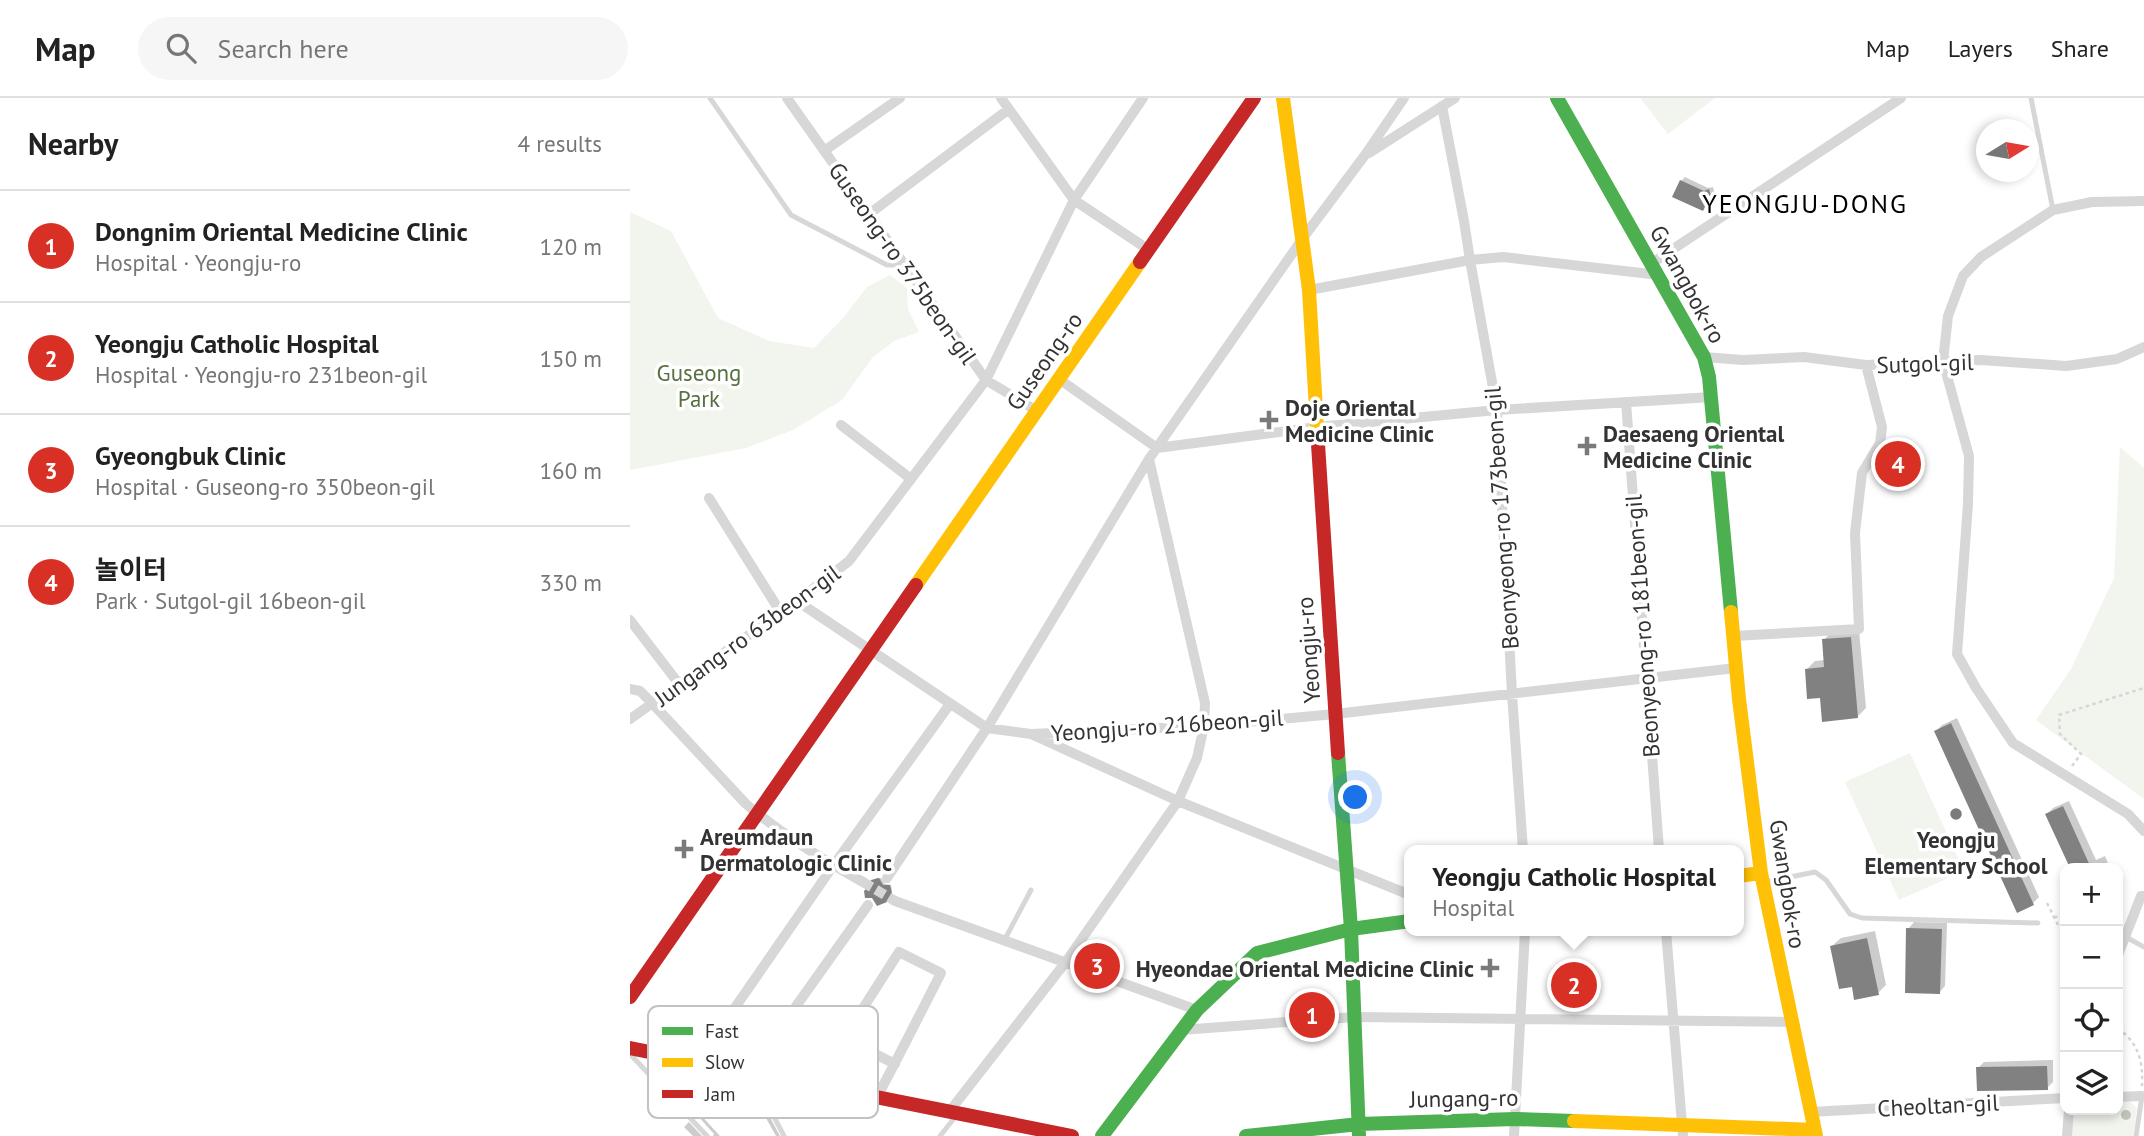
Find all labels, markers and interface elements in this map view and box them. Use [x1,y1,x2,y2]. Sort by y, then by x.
search box [138,17,628,80]
text: Map [35,27,96,70]
icon: search [162,29,200,67]
text: Search here [218,32,349,65]
text: Map [1866,33,1910,64]
text: Layers [1948,33,2013,64]
text: Share [2051,33,2109,64]
north arrow [1976,119,2039,182]
text: Nearby [28,124,118,163]
text: 4 results [518,129,602,158]
street label: Guseong-ro 375beon-gil [822,157,984,370]
district label: YEONGJU-DONG [1702,187,1908,220]
text: Dongnim Oriental Medicine Clinic [95,215,468,248]
street label: Gwangbok-ro [1644,220,1732,348]
text: 1 [44,232,58,261]
text: 120 m [540,232,602,261]
text: Hospital · Yeongju-ro [95,248,301,277]
street label: Guseong-ro [1000,306,1088,416]
text: Yeongju Catholic Hospital [95,327,379,360]
text: 2 [44,344,58,373]
text: 150 m [540,344,602,373]
street label: Sutgol-gil [1876,347,1974,379]
park label: Guseong Park [657,358,741,413]
text: Hospital · Yeongju-ro 231beon-gil [95,360,427,389]
street label: Beonyeong-ro 173beon-gil [1477,385,1525,650]
place label: Doje Oriental Medicine Clinic [1285,393,1434,448]
marker: Doje Oriental Medicine Clinic [1259,410,1279,430]
place label: Daesaeng Oriental Medicine Clinic [1603,419,1784,474]
marker: Daesaeng Oriental Medicine Clinic [1577,436,1597,456]
pin: 4 [1875,438,1921,490]
text: Gyeongbuk Clinic [95,439,286,472]
text: 3 [44,456,58,485]
text: 160 m [540,456,602,485]
text: Hospital · Guseong-ro 350beon-gil [95,472,435,501]
street label: Beonyeong-ro 181beon-gil [1618,493,1666,758]
text: 놀이터 [95,553,167,586]
street label: Jungang-ro 63beon-gil [648,558,846,713]
text: 4 [44,568,58,597]
text: 330 m [540,568,602,597]
text: Park · Sutgol-gil 16beon-gil [95,586,366,615]
street label: Yeongju-ro [1290,596,1326,704]
street label: Yeongju-ro 216beon-gil [1050,702,1284,748]
your location [1338,780,1372,814]
marker: Yeongju Elementary School [1948,806,1964,822]
street label: Gwangbok-ro [1763,817,1813,951]
place label: Areumdaun Dermatologic Clinic [700,822,892,877]
place label: Yeongju Elementary School [1865,825,2048,880]
marker: Areumdaun Dermatologic Clinic [674,839,694,859]
popup [1404,845,1744,936]
text: Yeongju Catholic Hospital [1432,860,1716,893]
map controls [2060,863,2123,1115]
button: + [2060,863,2123,926]
text: Hospital [1432,893,1514,922]
button: − [2060,926,2123,989]
pin: 3 [1074,940,1120,992]
place label: Hyeondae Oriental Medicine Clinic [1136,954,1474,983]
marker: Hyeondae Oriental Medicine Clinic [1480,958,1500,978]
pin: 2 [1551,959,1597,1011]
pin: 1 [1289,989,1335,1041]
button: locate [2060,989,2123,1052]
legend [648,1006,878,1118]
text: Fast [705,1019,739,1043]
text: Slow [705,1050,745,1074]
button: layers [2060,1052,2123,1115]
text: Jam [704,1082,735,1106]
street label: Jungang-ro [1408,1083,1519,1113]
street label: Cheoltan-gil [1877,1087,2000,1123]

